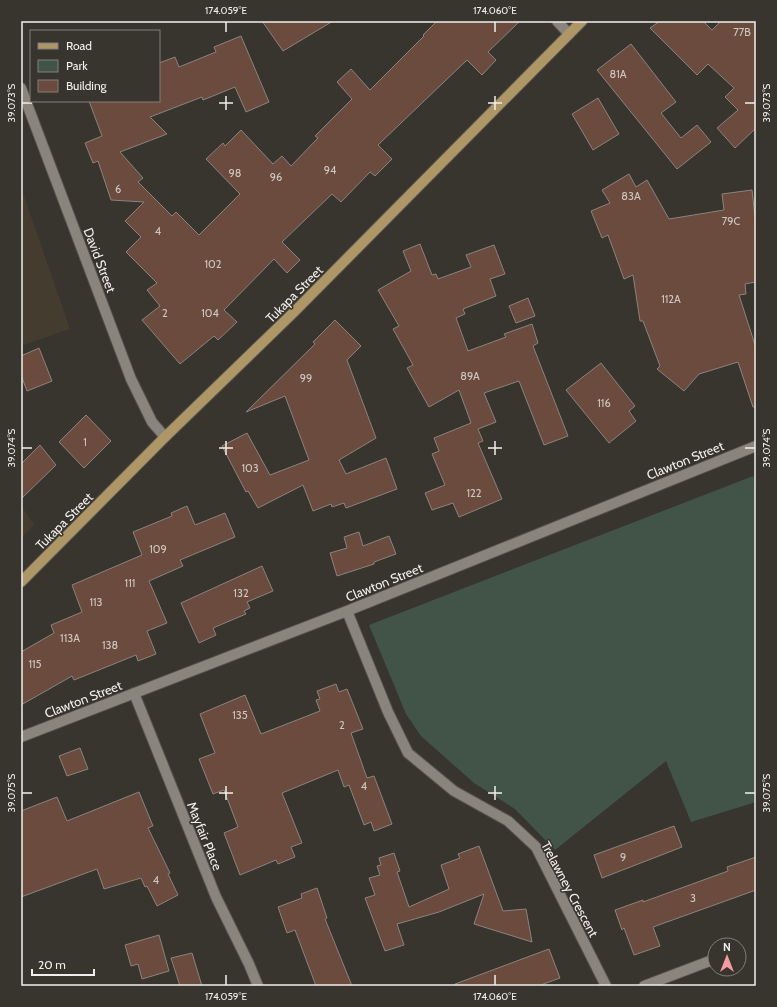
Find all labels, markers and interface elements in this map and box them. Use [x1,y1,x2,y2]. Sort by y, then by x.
text: 174.059°E [205,4,247,17]
text: 174.060°E [473,4,517,17]
house number: 77B [733,25,751,39]
legend [30,30,160,102]
text: Road [66,38,92,53]
text: Park [66,58,88,73]
house number: 81A [609,67,627,81]
text: Building [66,78,108,93]
text: 39.073°S [5,83,18,122]
text: 39.073°S [760,83,773,122]
house number: 94 [324,163,337,177]
house number: 98 [229,166,241,180]
house number: 96 [270,170,282,184]
house number: 6 [115,182,121,196]
house number: 83A [621,189,641,203]
house number: 79C [722,214,740,228]
house number: 4 [155,224,162,238]
street label: David Street [80,225,120,295]
house number: 102 [204,257,222,271]
street label: Tukapa Street [262,262,326,326]
house number: 112A [661,292,681,306]
house number: 2 [162,306,168,320]
house number: 104 [201,306,219,320]
house number: 89A [460,369,480,383]
house number: 99 [300,371,312,385]
house number: 116 [597,396,611,410]
text: 39.074°S [5,428,18,467]
text: 39.074°S [760,428,773,467]
house number: 1 [83,435,87,449]
street label: Clawton Street [644,437,726,483]
house number: 103 [241,461,259,475]
house number: 122 [466,486,482,500]
street label: Tukapa Street [32,489,96,553]
house number: 109 [149,542,167,556]
street label: Clawton Street [343,559,425,605]
house number: 111 [125,576,135,590]
house number: 132 [233,586,249,600]
house number: 113 [89,595,103,609]
house number: 113A [60,631,80,645]
house number: 138 [102,638,118,652]
house number: 115 [28,657,42,671]
street label: Clawton Street [42,677,125,721]
house number: 135 [232,708,248,722]
house number: 2 [339,718,345,732]
text: 39.075°S [5,773,18,812]
text: 39.075°S [760,773,773,812]
house number: 4 [361,779,368,793]
street label: Mayfair Place [184,799,226,873]
street label: Trelawney Crescent [538,838,602,940]
house number: 9 [620,850,626,864]
house number: 4 [153,873,160,887]
house number: 3 [690,891,696,905]
north arrow [707,937,747,977]
text: N [723,940,731,954]
scale bar [32,951,94,977]
text: 20 m [38,957,66,972]
text: 174.059°E [205,990,247,1003]
text: 174.060°E [473,990,517,1003]

